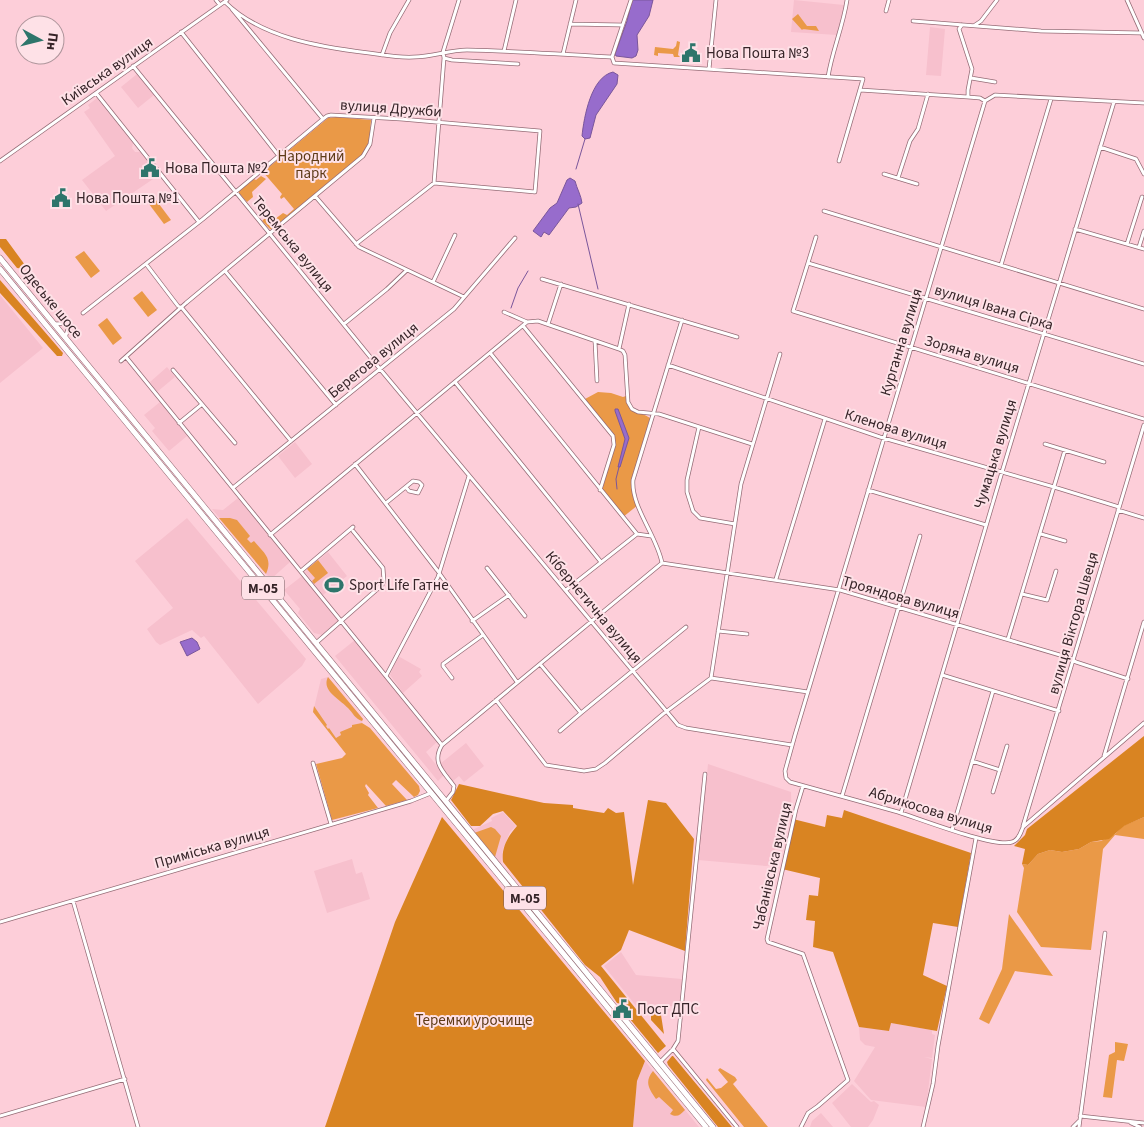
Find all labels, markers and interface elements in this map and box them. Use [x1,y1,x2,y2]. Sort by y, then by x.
north arrow [15,15,65,65]
text: Пн [41,32,63,51]
street label: Київська вулиця [57,32,157,111]
public building icon: Нова Пошта №3 [680,42,702,64]
place label: Нова Пошта №3 [706,43,809,64]
street label: вулиця Дружби [339,94,443,123]
park label: Народний парк [277,146,345,184]
public building icon: Нова Пошта №2 [139,157,161,179]
place label: Нова Пошта №2 [165,158,268,179]
public building icon: Нова Пошта №1 [50,187,72,209]
place label: Нова Пошта №1 [76,188,179,209]
street label: Теремська вулиця [247,192,338,297]
street label: Одеське шосе [14,260,87,343]
street label: вулиця Івана Сірка [932,279,1056,336]
street label: Курганна вулиця [875,286,928,398]
street label: Берегова вулиця [324,317,423,403]
street label: Зоряна вулиця [922,330,1022,379]
street label: Чумацька вулиця [969,397,1022,512]
street label: Кленова вулиця [842,404,950,455]
street label: Кібернетична вулиця [540,547,647,668]
street label: вулиця Віктора Швеця [1043,549,1104,697]
street label: Трояндова вулиця [840,571,962,624]
sports icon: Sport Life Гатне [323,574,345,596]
place label: Sport Life Гатне [349,575,449,596]
road number: М-05 [242,576,284,600]
street label: Абрикосова вулиця [866,782,995,839]
street label: Чабанівська вулиця [748,800,797,932]
street label: Приміська вулиця [152,821,272,874]
road number: М-05 [504,886,546,910]
public building icon: Пост ДПС [611,998,633,1020]
place label: Пост ДПС [637,999,700,1020]
park label: Теремки урочище [415,1010,533,1031]

